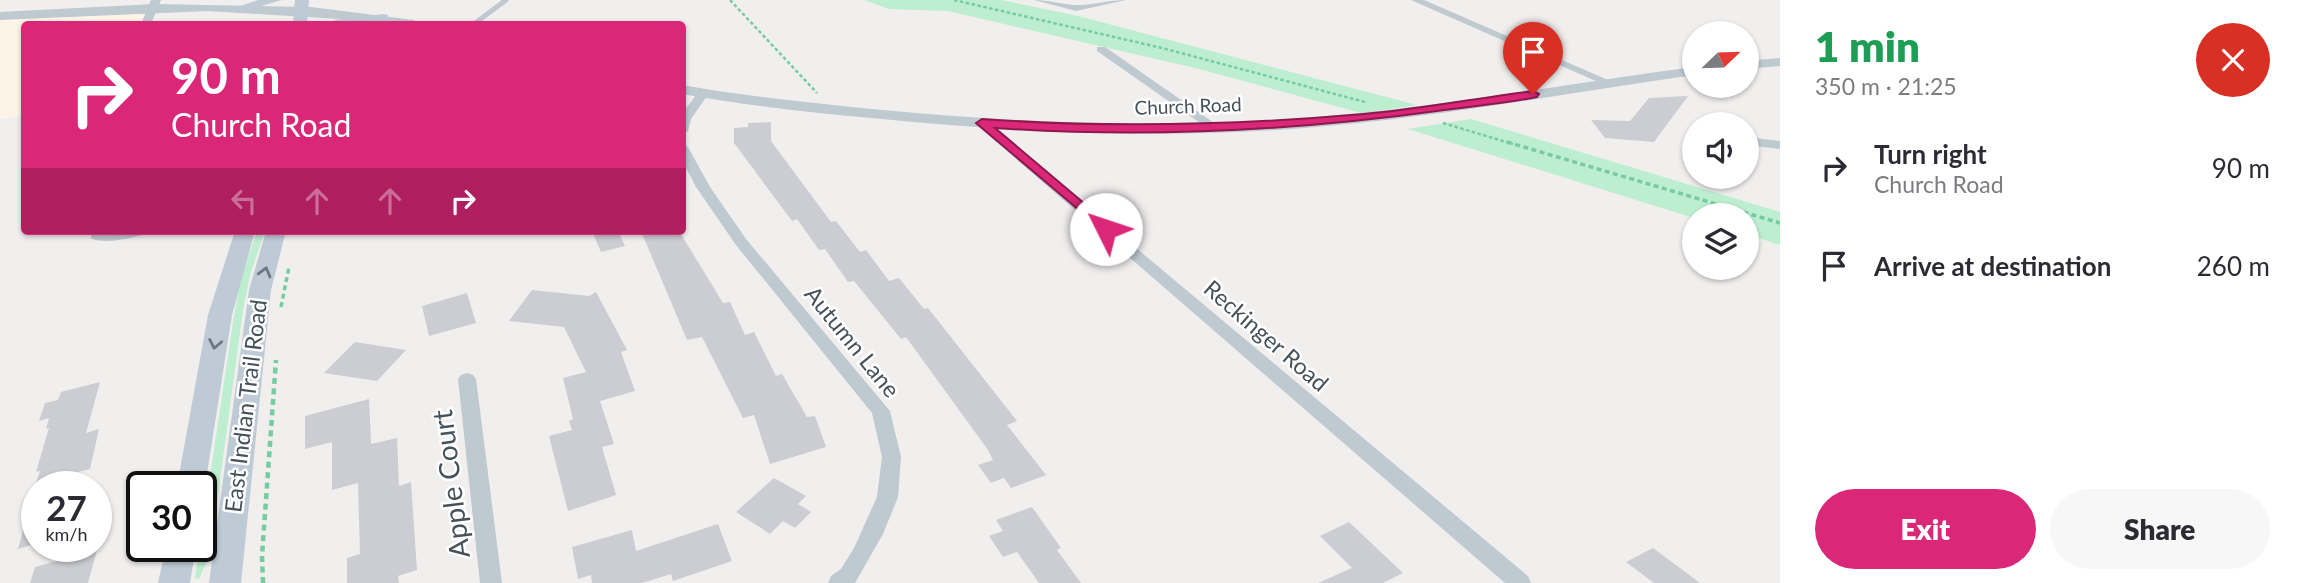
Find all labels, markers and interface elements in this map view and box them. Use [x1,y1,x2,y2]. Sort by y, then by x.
north arrow [1682,21,1759,98]
map controls [1682,21,1759,280]
text: 1 min [1815,21,1920,71]
pin [1503,22,1563,94]
button: close [2196,23,2270,97]
icon: arrive [1514,33,1552,71]
text: 90 m [171,46,281,104]
icon: right [56,49,147,140]
text: 350 m · 21:25 [1815,72,1957,100]
street label: Church Road [1134,92,1242,119]
text: Church Road [171,105,351,144]
button: sound [1682,112,1759,189]
text: Turn right [1874,138,1987,170]
icon: right [1815,149,1853,187]
text: 90 m [2212,152,2270,184]
text: Church Road [1874,170,2004,198]
icon: left [225,182,263,220]
icon: ahead [298,182,336,220]
icon: ahead [371,182,409,220]
icon: right [444,182,482,220]
position arrow [1069,192,1143,266]
button: layers [1682,203,1759,280]
icon: arrive [1815,247,1853,285]
text: Arrive at destination [1874,250,2111,282]
text: 260 m [2197,250,2270,282]
one-way arrow [256,267,271,279]
street label: Reckinger Road [1199,274,1335,397]
street label: Autumn Lane [799,280,906,403]
street label: East Indian Trail Road [218,298,272,514]
one-way arrow [208,338,223,350]
street label: Apple Court [424,408,476,560]
speed limit sign: 30 [126,471,217,562]
text: 27 [46,486,87,528]
button: Exit [1815,489,2036,569]
button: Share [2050,489,2270,569]
text: km/h [45,523,88,545]

